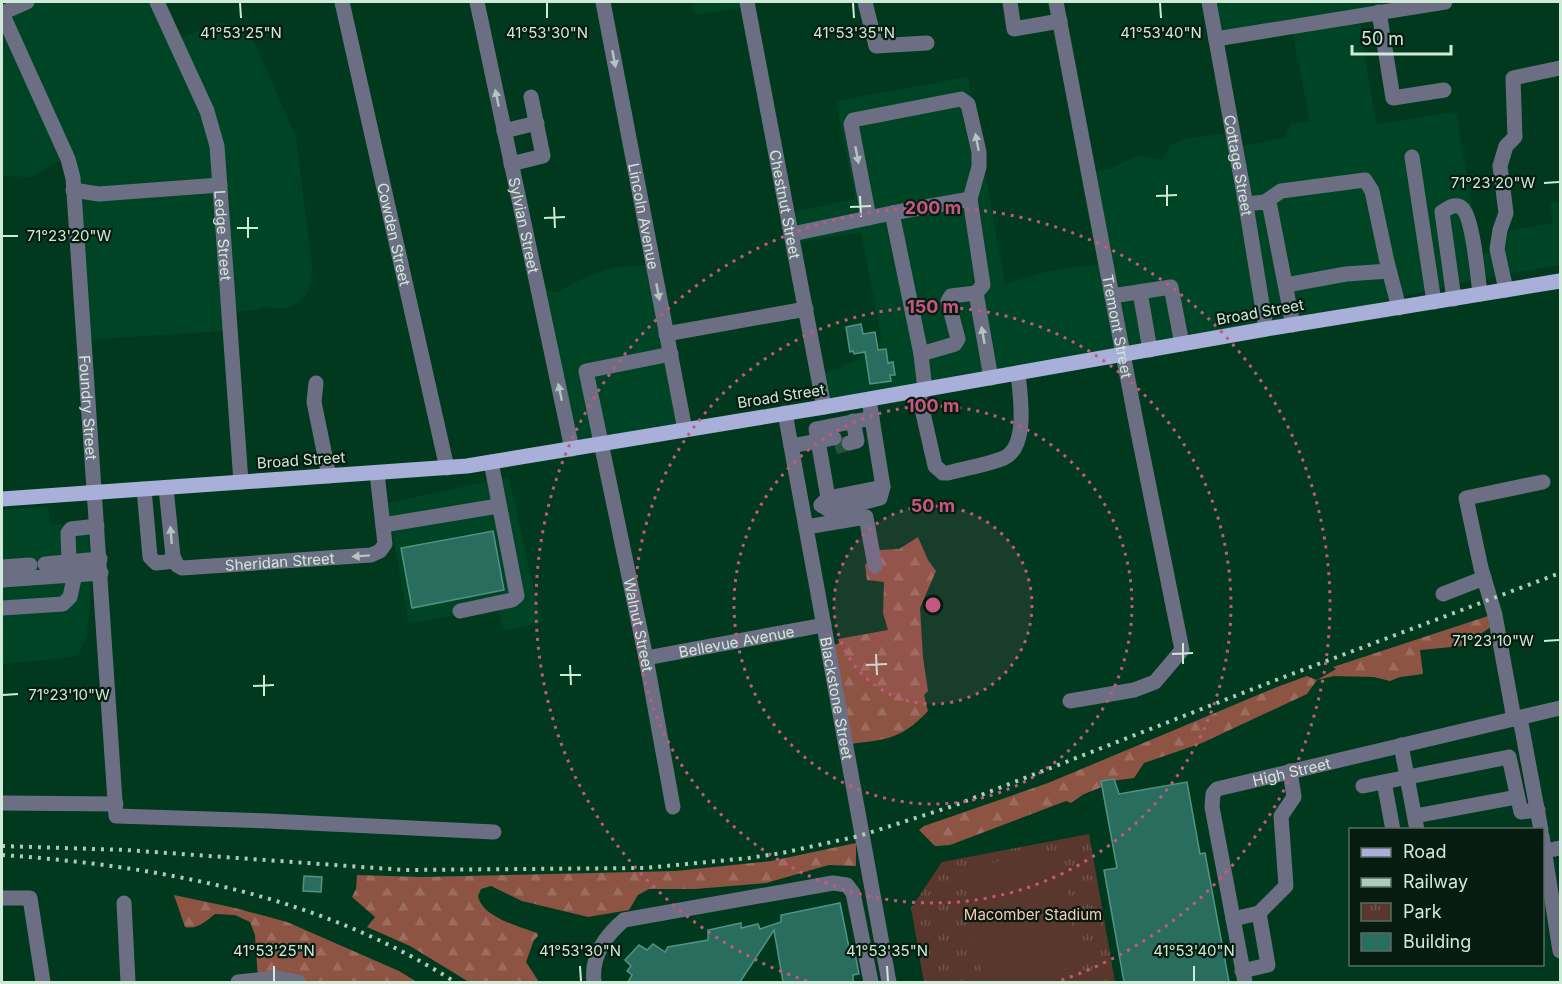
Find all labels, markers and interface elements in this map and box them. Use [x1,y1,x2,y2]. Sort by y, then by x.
scale bar [1352,18,1451,56]
text: 41°53'25"N [200,23,282,42]
text: 41°53'30"N [506,23,588,42]
text: 41°53'35"N [813,23,895,42]
text: 41°53'40"N [1120,23,1202,42]
text: 50 m [1361,28,1404,49]
one-way arrow [610,50,619,69]
one-way arrow [492,88,501,107]
street label: Cottage Street [1220,113,1257,217]
one-way arrow [972,133,981,152]
one-way arrow [853,145,862,164]
street label: Chestnut Street [766,148,805,261]
street label: Lincoln Avenue [625,161,664,271]
text: 71°23'20"W [1451,173,1536,192]
street label: Sylvian Street [505,175,544,275]
street label: Cowden Street [373,181,415,288]
street label: Ledge Street [211,189,236,282]
text: 200 m [905,197,961,218]
text: 71°23'20"W [27,226,112,245]
street label: Tremont Street [1099,273,1137,380]
one-way arrow [654,283,663,302]
street label: Broad Street [1215,295,1305,329]
text: 150 m [907,296,959,317]
one-way arrow [979,326,988,345]
street label: Foundry Street [75,355,101,461]
street label: Broad Street [736,380,826,412]
one-way arrow [555,382,564,401]
text: 100 m [907,395,959,416]
street label: Broad Street [256,447,346,473]
text: 50 m [911,495,955,516]
one-way arrow [166,525,176,544]
street label: Sheridan Street [224,548,335,575]
one-way arrow [351,551,370,560]
street label: Walnut Street [620,576,658,673]
centre of rings [923,595,943,615]
street label: Bellevue Avenue [677,621,796,661]
text: 71°23'10"W [1452,631,1534,650]
street label: Blackstone Street [817,635,858,761]
text: 71°23'10"W [28,685,110,704]
street label: High Street [1251,753,1332,790]
legend [1349,828,1544,966]
text: Road [1403,841,1446,862]
text: Railway [1403,871,1468,892]
text: Park [1403,901,1442,922]
park label: Macomber Stadium [964,905,1102,924]
text: Building [1403,931,1471,952]
text: 41°53'25"N [233,941,315,960]
text: 41°53'30"N [539,941,621,960]
text: 41°53'35"N [846,941,928,960]
text: 41°53'40"N [1153,941,1235,960]

